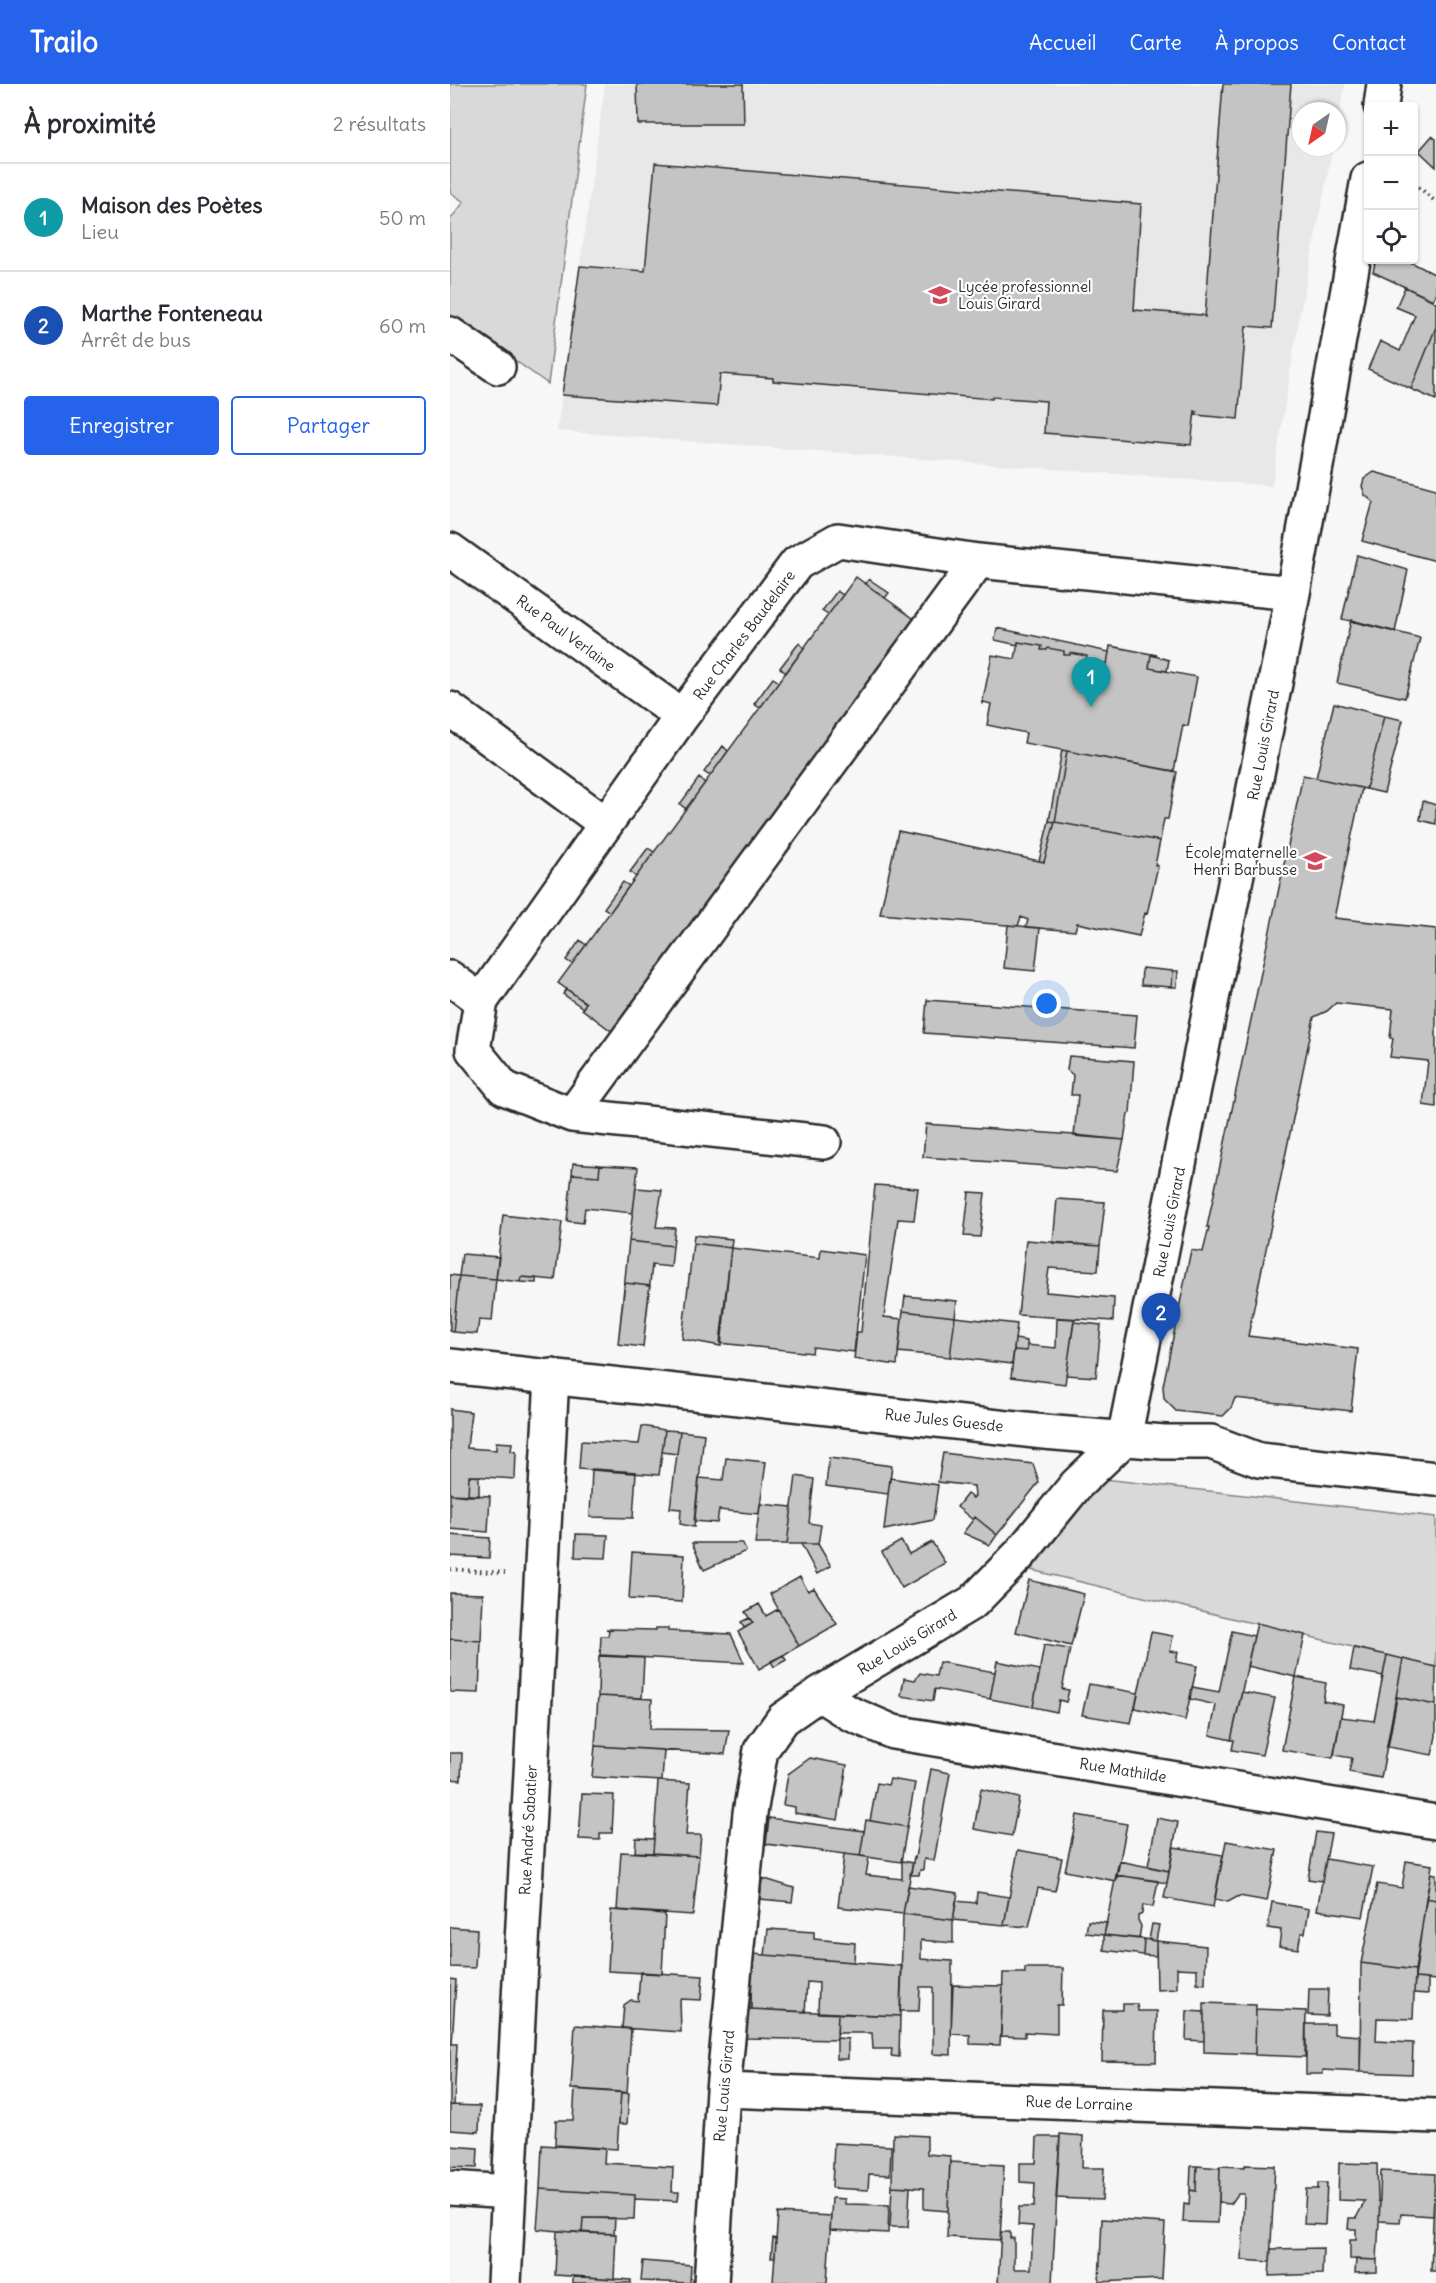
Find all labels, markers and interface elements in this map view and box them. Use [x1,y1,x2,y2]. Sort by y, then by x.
text: Trailo [30,24,98,60]
text: Accueil [1029,29,1097,56]
text: Carte [1130,29,1182,56]
text: À propos [1215,29,1299,56]
text: Contact [1332,29,1406,56]
north arrow [1292,102,1346,156]
map controls [1364,102,1418,264]
button: + [1364,102,1418,156]
text: À proximité [24,107,156,140]
text: 2 résultats [333,111,426,136]
button: − [1364,156,1418,210]
text: Maison des Poètes [81,191,262,219]
text: 1 [40,205,47,230]
text: 50 m [379,205,426,230]
button: locate [1364,210,1418,264]
text: Lieu [81,219,119,244]
place label: Lycée professionnel Louis Girard [958,277,1091,313]
school or university icon: Lycée professionnel Louis Girard [927,282,953,308]
text: Marthe Fonteneau [81,299,263,327]
text: 2 [38,313,49,338]
text: 60 m [379,313,426,338]
text: Arrêt de bus [81,327,191,352]
button: Enregistrer [24,396,219,455]
button: Partager [231,396,426,455]
street label: Rue Charles Baudelaire [689,566,799,704]
street label: Rue Paul Verlaine [513,591,619,675]
pin: 1 [1072,658,1110,707]
street label: Rue Louis Girard [1243,688,1283,802]
place label: École maternelle Henri Barbusse [1185,843,1297,879]
school or university icon: École maternelle Henri Barbusse [1302,848,1328,874]
your location [1032,989,1061,1018]
street label: Rue Louis Girard [1149,1165,1189,1279]
pin: 2 [1142,1294,1180,1343]
street label: Rue Jules Guesde [884,1404,1004,1436]
street label: Rue Louis Girard [854,1605,960,1679]
street label: Rue Mathilde [1078,1754,1168,1786]
street label: Rue André Sabatier [515,1764,541,1896]
street label: Rue Louis Girard [710,2029,738,2143]
street label: Rue de Lorraine [1025,2092,1133,2114]

